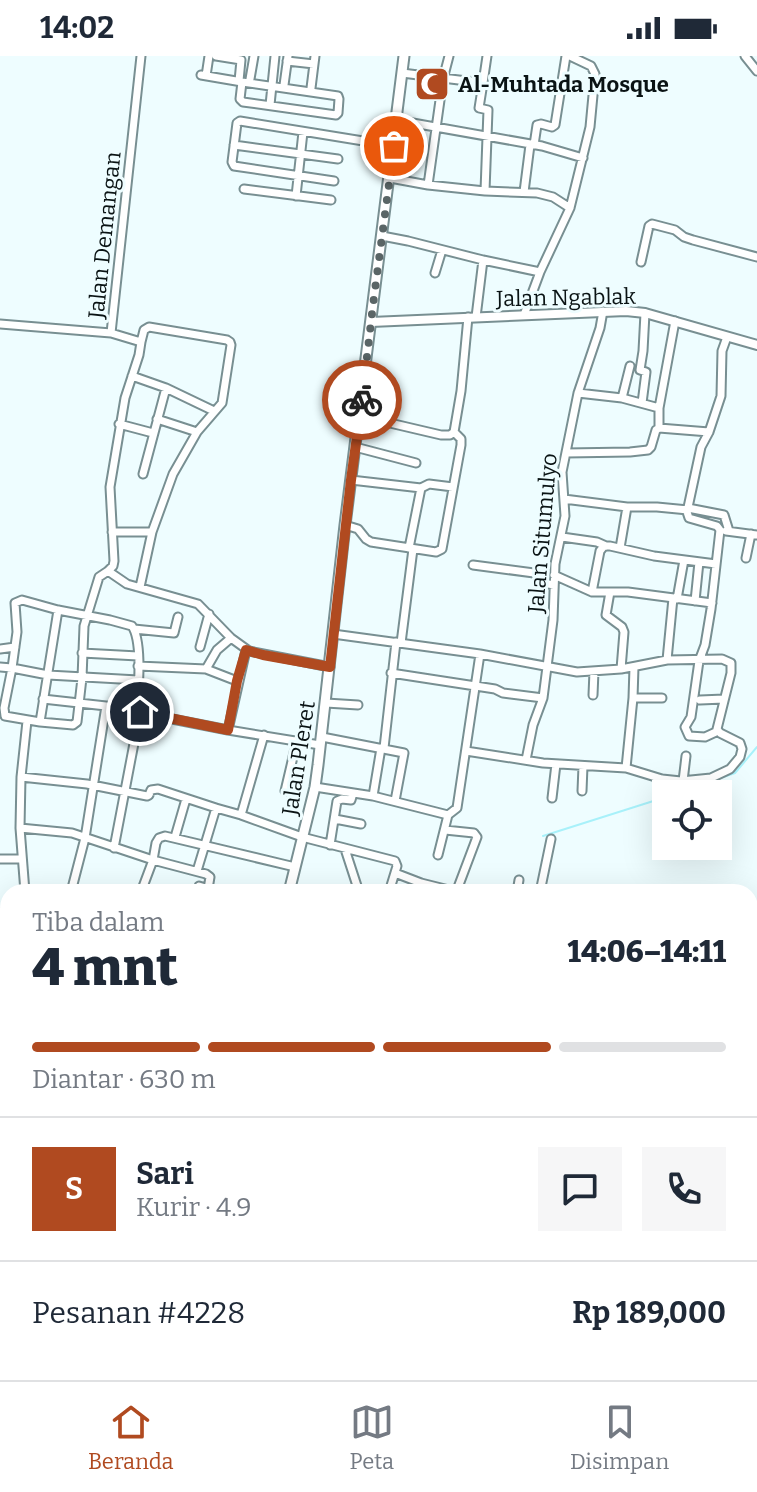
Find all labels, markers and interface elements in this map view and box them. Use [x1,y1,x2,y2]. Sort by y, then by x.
text: 14:02 [40,10,114,46]
mosque icon: Al-Muhtada Mosque [413,65,451,103]
place label: Al-Muhtada Mosque [458,71,669,98]
pin [360,112,428,180]
icon: bag [372,124,416,168]
street label: Jalan Demangan [82,150,127,321]
street label: Jalan Ngablak [495,283,637,312]
courier [322,360,402,440]
icon: bike [340,378,384,422]
street label: Jalan Situmulyo [522,452,563,615]
pin [106,678,174,746]
icon: home [118,690,162,734]
street label: Jalan Pleret [276,699,321,818]
map controls [652,780,732,860]
button: locate [652,780,732,860]
text: Tiba dalam [32,907,164,938]
text: 14:06–14:11 [568,934,726,970]
text: 4 mnt [32,936,178,999]
text: Diantar · 630 m [32,1064,215,1095]
button: chat [538,1147,622,1231]
button: phone [642,1147,726,1231]
text: Sari [136,1156,194,1192]
text: S [65,1171,83,1207]
text: Kurir · 4.9 [136,1192,251,1223]
text: Pesanan #4228 [32,1295,245,1331]
text: Rp 189,000 [572,1295,726,1331]
tab: Beranda [88,1400,174,1475]
tab: Peta [350,1400,394,1475]
tab: Disimpan [570,1400,669,1475]

